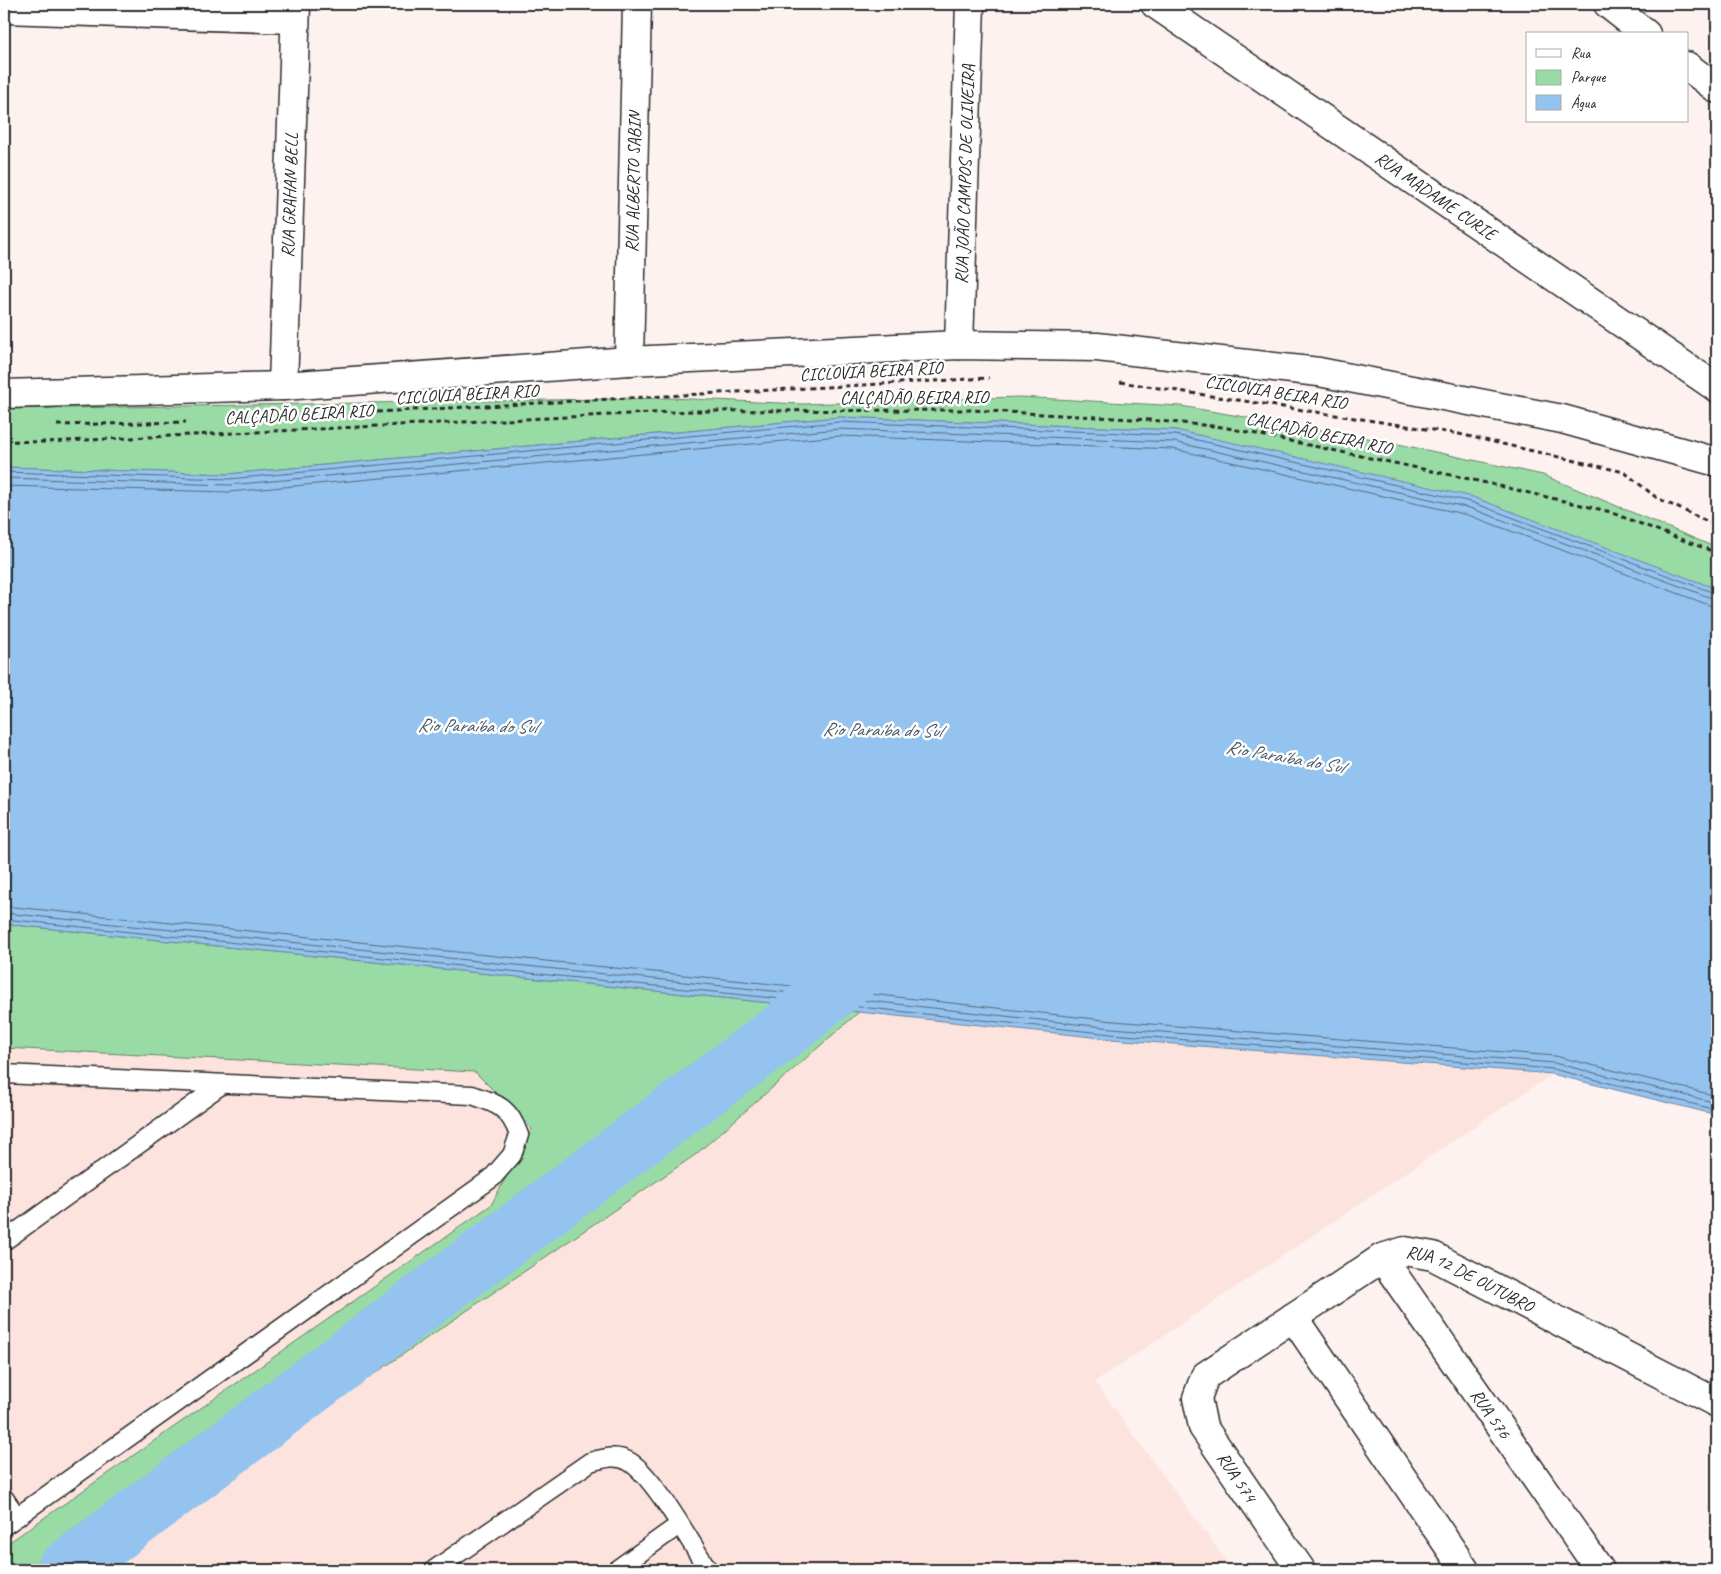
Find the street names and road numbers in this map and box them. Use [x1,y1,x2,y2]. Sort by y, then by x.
street label: RUA JOÃO CAMPOS DE OLIVEIRA [950,63,979,284]
street label: RUA ALBERTO SABIN [620,109,646,253]
street label: RUA GRAHAN BELL [276,132,303,258]
street label: RUA MADAME CURIE [1371,147,1502,246]
street label: CICLOVIA BEIRA RIO [799,356,945,386]
street label: CICLOVIA BEIRA RIO [1204,370,1350,414]
street label: CICLOVIA BEIRA RIO [395,379,541,409]
street label: CALÇADÃO BEIRA RIO [840,386,990,409]
street label: CALÇADÃO BEIRA RIO [224,399,376,430]
street label: CALÇADÃO BEIRA RIO [1244,407,1396,461]
street label: RUA 12 DE OUTUBRO [1404,1240,1539,1318]
street label: RUA 576 [1466,1385,1516,1444]
street label: RUA 574 [1212,1448,1263,1508]

